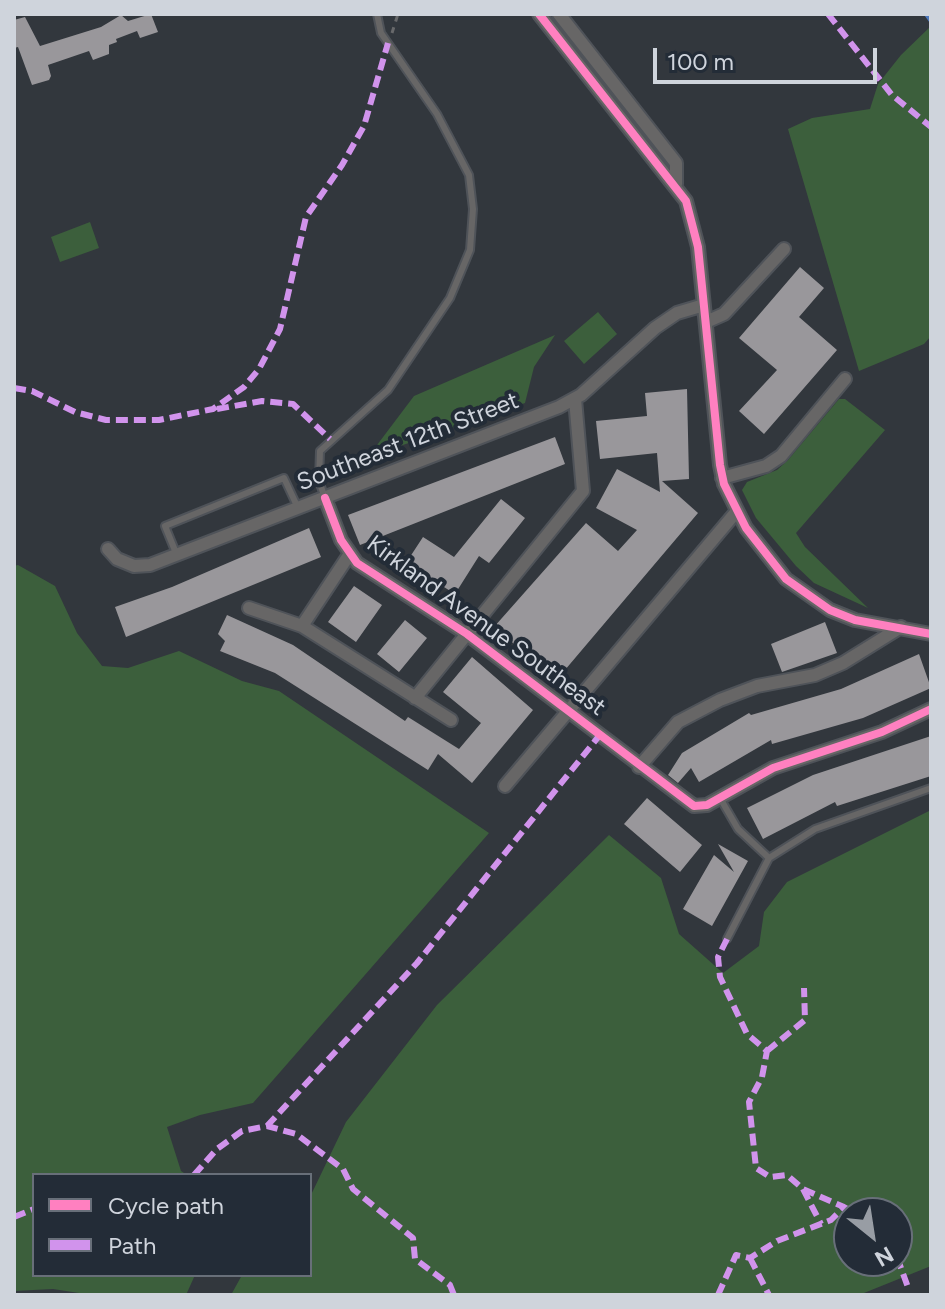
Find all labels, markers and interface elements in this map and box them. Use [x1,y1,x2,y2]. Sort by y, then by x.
scale bar [657,32,881,82]
text: 100 m [667,47,734,76]
street label: Southeast 12th Street [293,386,523,498]
street label: Kirkland Avenue Southeast [361,530,611,722]
legend [32,1173,312,1277]
text: Cycle path [108,1191,224,1220]
north arrow [833,1197,913,1277]
text: Path [108,1231,156,1260]
text: N [870,1241,898,1272]

